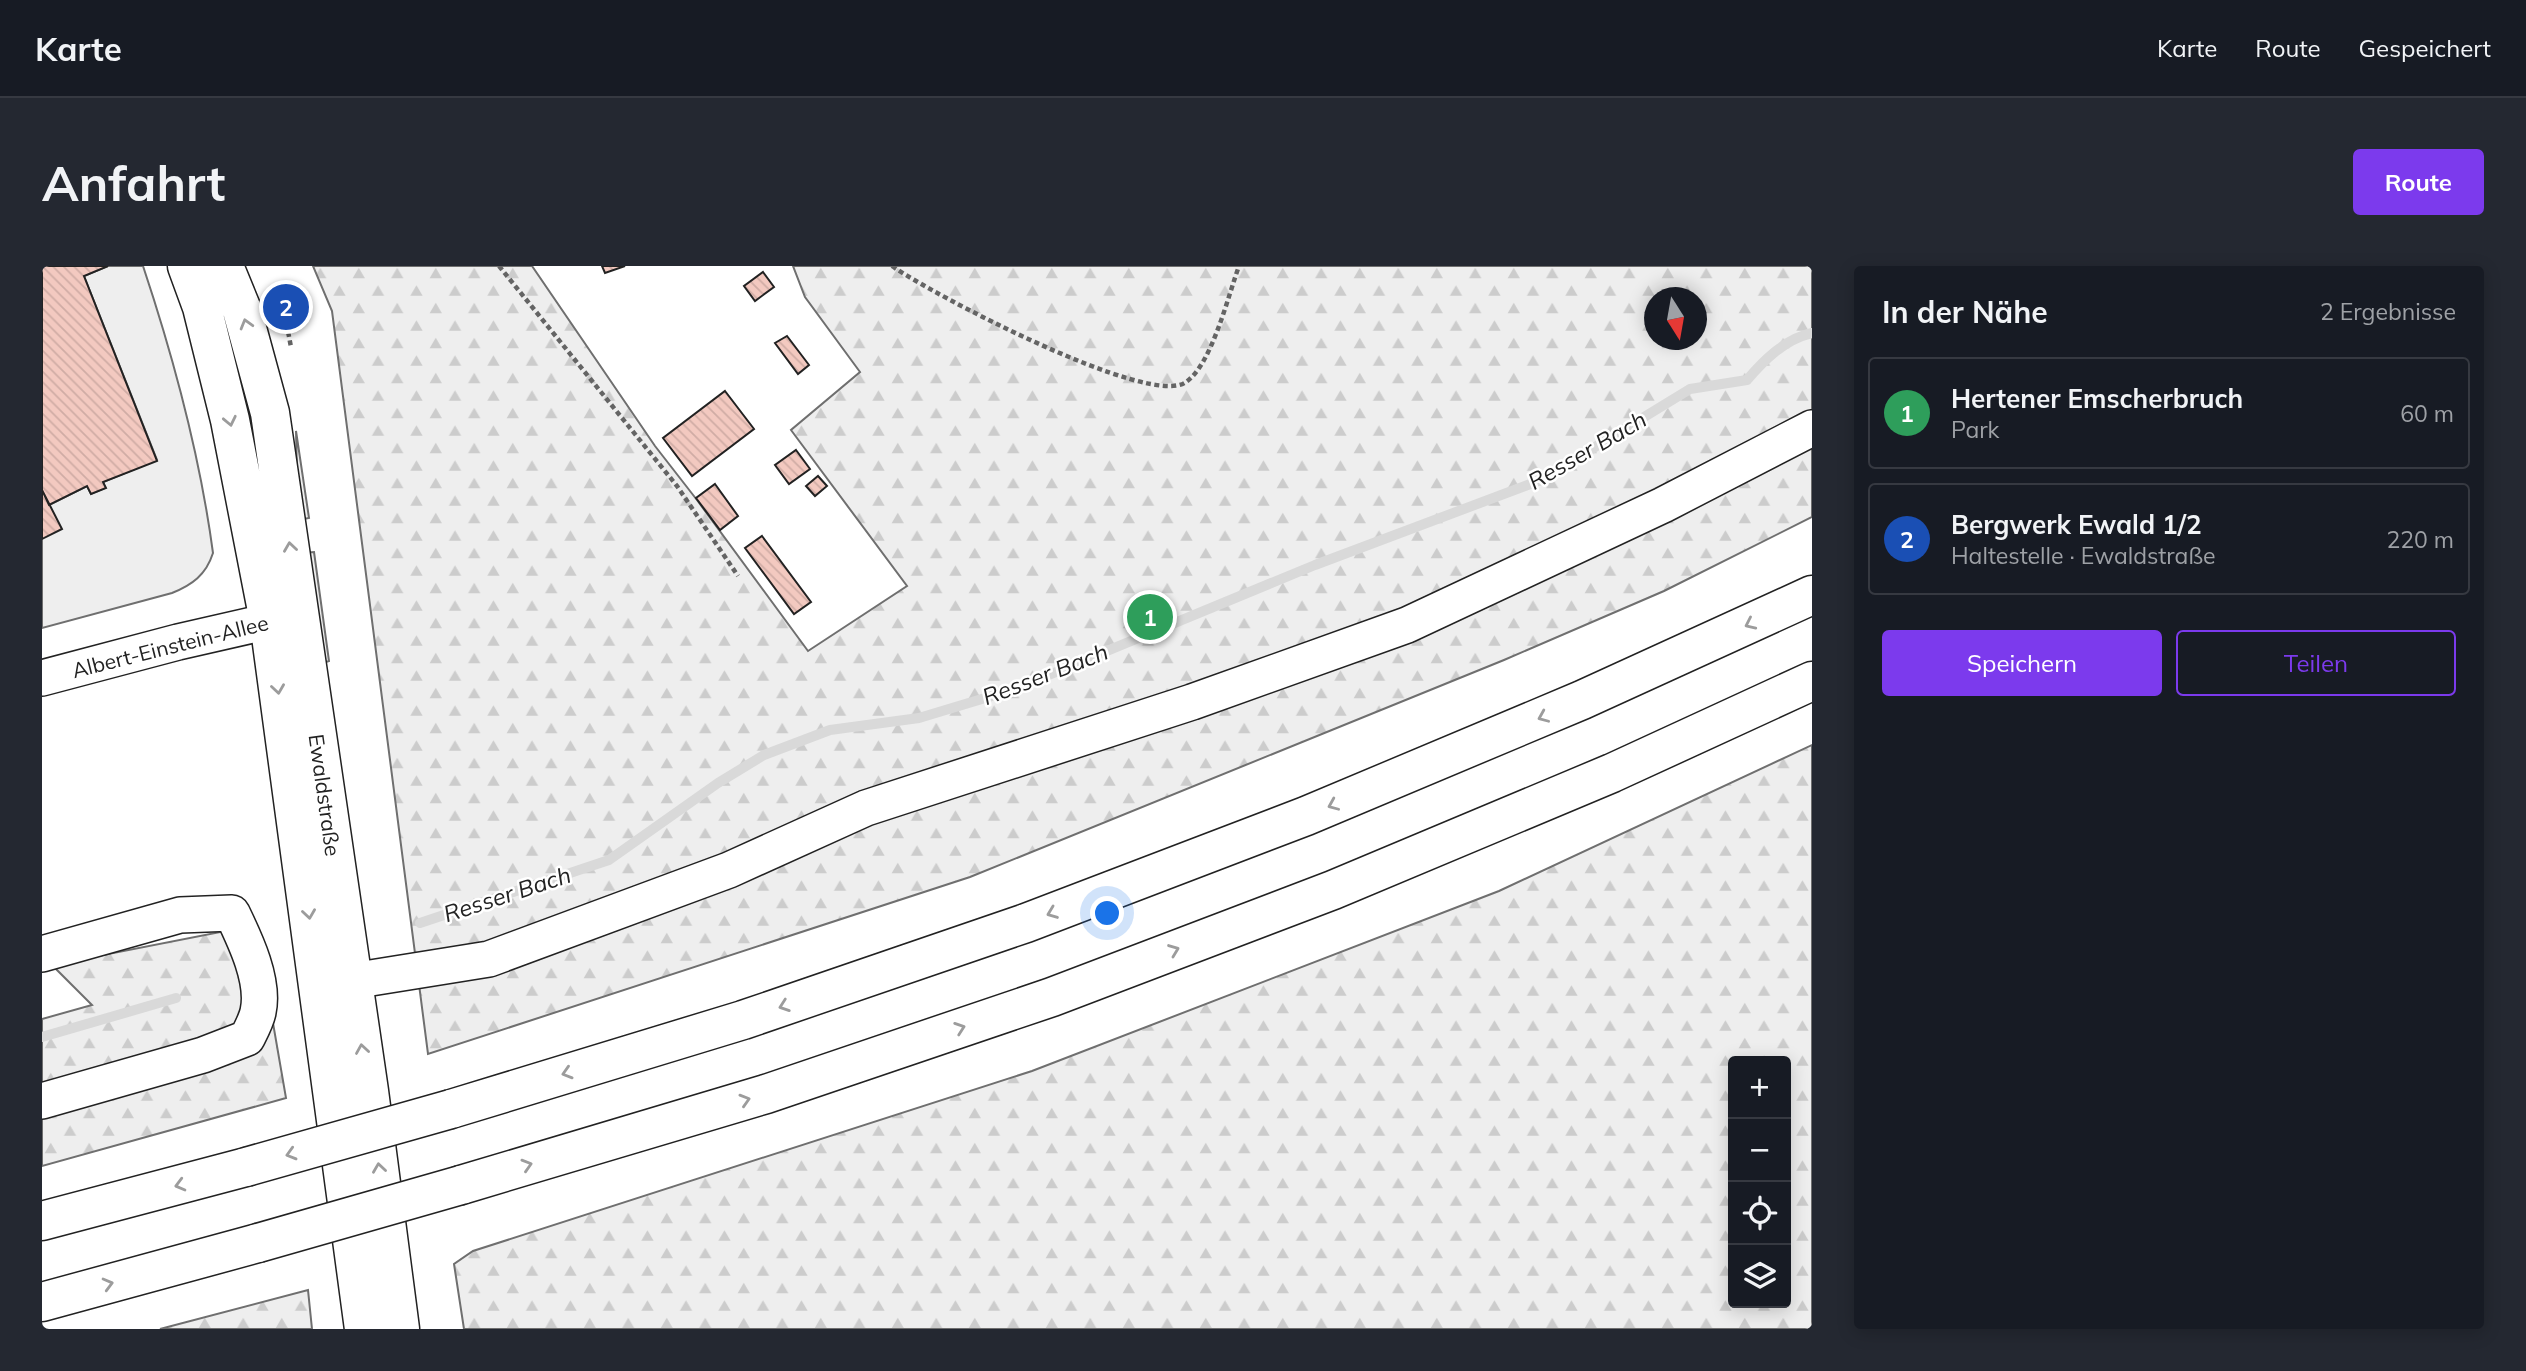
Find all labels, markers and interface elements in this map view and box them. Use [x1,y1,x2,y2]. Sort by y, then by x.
text: Karte [35,28,122,69]
text: Karte [2157,33,2217,63]
text: Route [2255,33,2321,63]
text: Gespeichert [2359,33,2491,63]
button: Route [2353,149,2484,215]
text: Anfahrt [42,152,225,213]
pin: 2 [263,281,309,333]
north arrow [1644,287,1707,350]
text: In der Nähe [1882,293,2048,331]
text: 2 Ergebnisse [2320,297,2456,326]
one-way arrow [239,319,254,331]
text: Hertener Emscherbruch [1951,382,2243,415]
text: 1 [1900,399,1914,428]
text: 60 m [2400,399,2454,428]
water label: Resser Bach [1523,404,1651,496]
one-way arrow [222,415,236,427]
text: Park [1951,415,1999,444]
text: Bergwerk Ewald 1/2 [1951,508,2202,541]
text: 2 [1900,525,1914,554]
text: 220 m [2386,525,2454,554]
one-way arrow [282,541,297,553]
text: Haltestelle · Ewaldstraße [1951,541,2215,570]
pin: 1 [1127,591,1173,643]
street label: Albert-Einstein-Allee [69,609,271,683]
one-way arrow [1745,616,1757,630]
button: Speichern [1882,630,2162,696]
button: Teilen [2176,630,2456,696]
water label: Resser Bach [978,637,1112,711]
one-way arrow [270,683,285,695]
one-way arrow [1537,709,1550,723]
street label: Ewaldstraße [304,732,346,858]
one-way arrow [1328,797,1340,811]
water label: Resser Bach [440,860,574,928]
your location [1090,896,1124,930]
one-way arrow [1046,905,1058,919]
one-way arrow [302,908,317,920]
one-way arrow [1167,945,1179,959]
one-way arrow [778,998,791,1012]
one-way arrow [954,1022,966,1036]
one-way arrow [355,1043,370,1055]
map controls [1728,1056,1791,1308]
button: + [1728,1056,1791,1119]
one-way arrow [561,1065,573,1080]
one-way arrow [738,1094,750,1109]
button: − [1728,1119,1791,1182]
one-way arrow [285,1146,297,1161]
one-way arrow [520,1159,532,1174]
one-way arrow [372,1162,387,1174]
one-way arrow [174,1176,186,1191]
button: locate [1728,1182,1791,1245]
button: layers [1728,1245,1791,1308]
one-way arrow [102,1278,114,1292]

